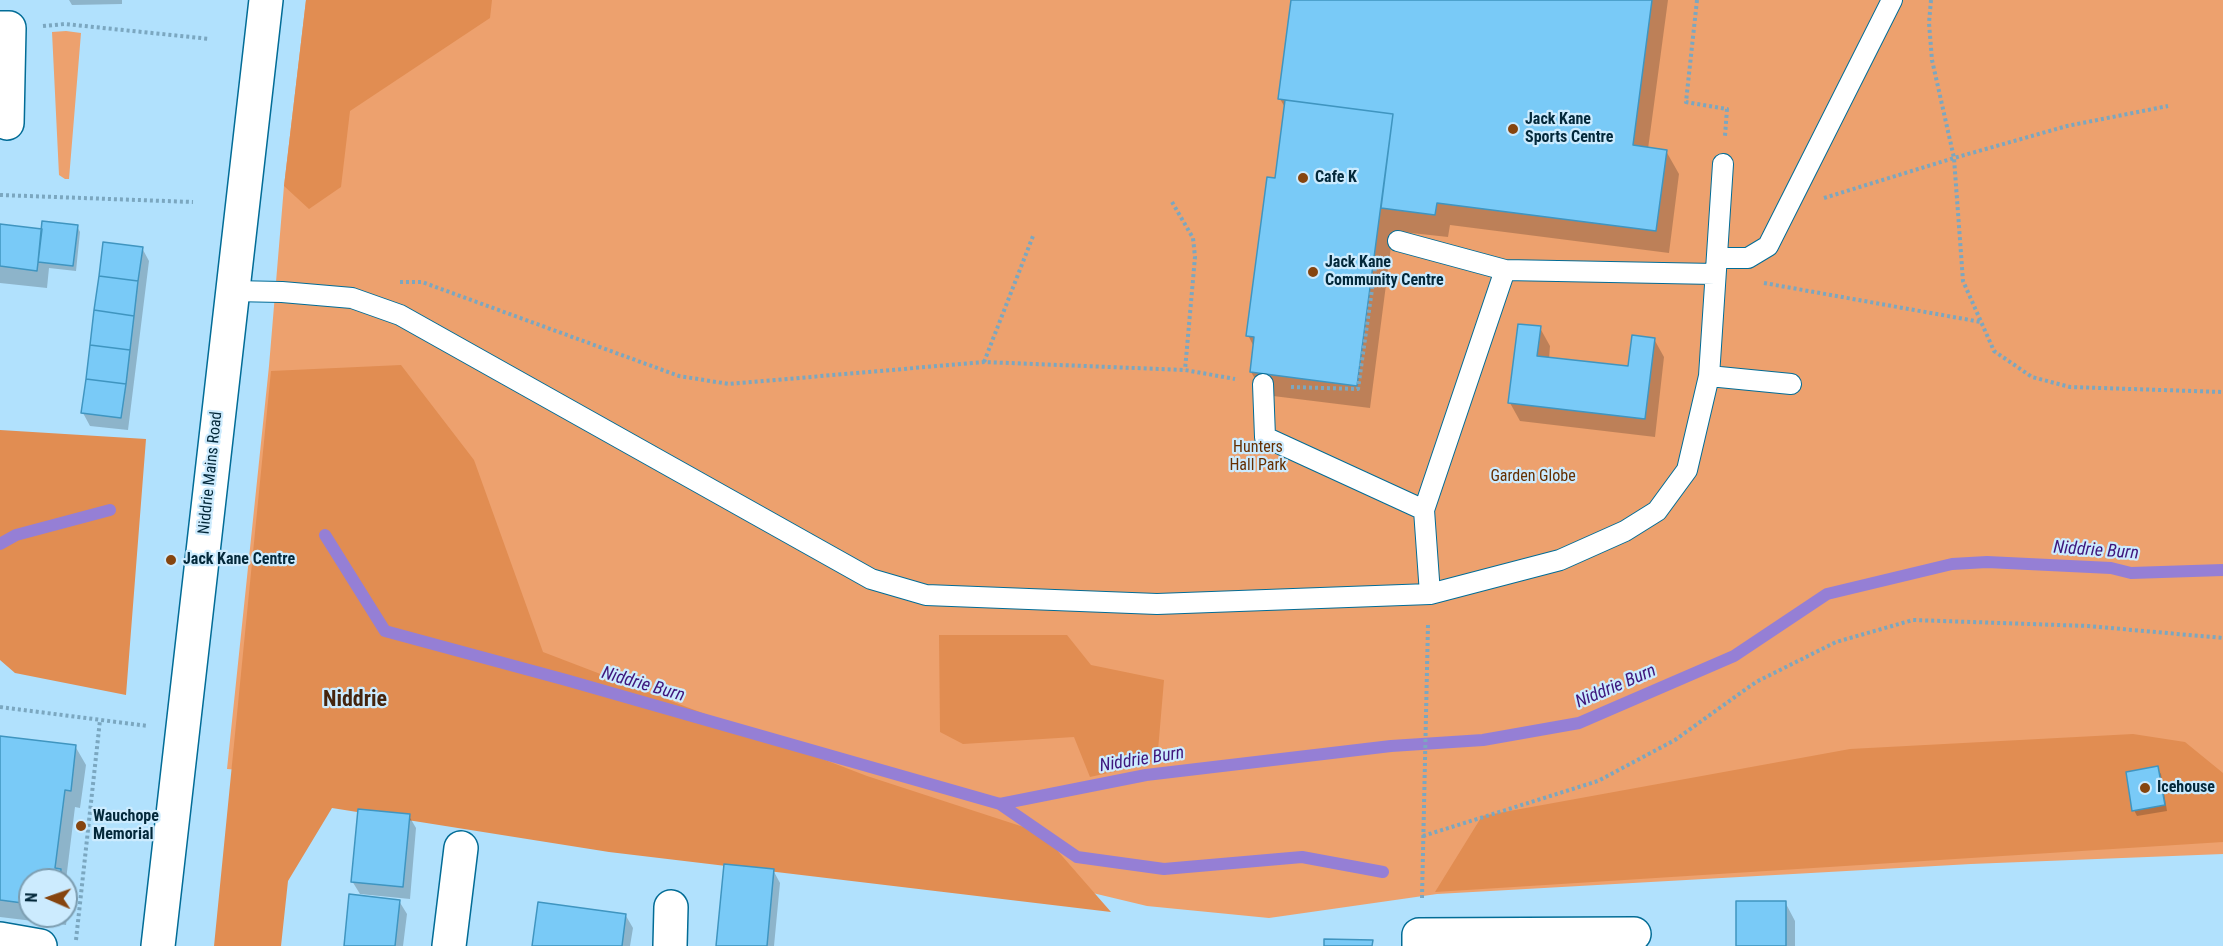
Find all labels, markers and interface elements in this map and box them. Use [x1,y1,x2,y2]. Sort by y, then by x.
place label: Jack Kane Sports Centre [1525,110,1613,148]
marker: Jack Kane Sports Centre [1506,122,1520,136]
place label: Cafe K [1315,168,1357,188]
marker: Cafe K [1296,171,1310,185]
place label: Jack Kane Community Centre [1325,253,1444,291]
marker: Jack Kane Community Centre [1306,265,1320,279]
street label: Niddrie Mains Road [195,411,227,535]
park label: Hunters Hall Park [1229,438,1287,476]
park label: Garden Globe [1490,467,1576,487]
water label: Niddrie Burn [2053,537,2139,565]
place label: Jack Kane Centre [183,550,295,570]
marker: Jack Kane Centre [164,553,178,567]
water label: Niddrie Burn [1572,660,1660,714]
water label: Niddrie Burn [599,663,687,707]
district label: Niddrie [323,687,387,713]
water label: Niddrie Burn [1098,743,1186,777]
place label: Icehouse [2157,778,2215,798]
marker: Icehouse [2138,781,2152,795]
place label: Wauchope Memorial [93,807,159,845]
marker: Wauchope Memorial [74,819,88,833]
north arrow [18,868,78,928]
text: N [22,892,41,903]

